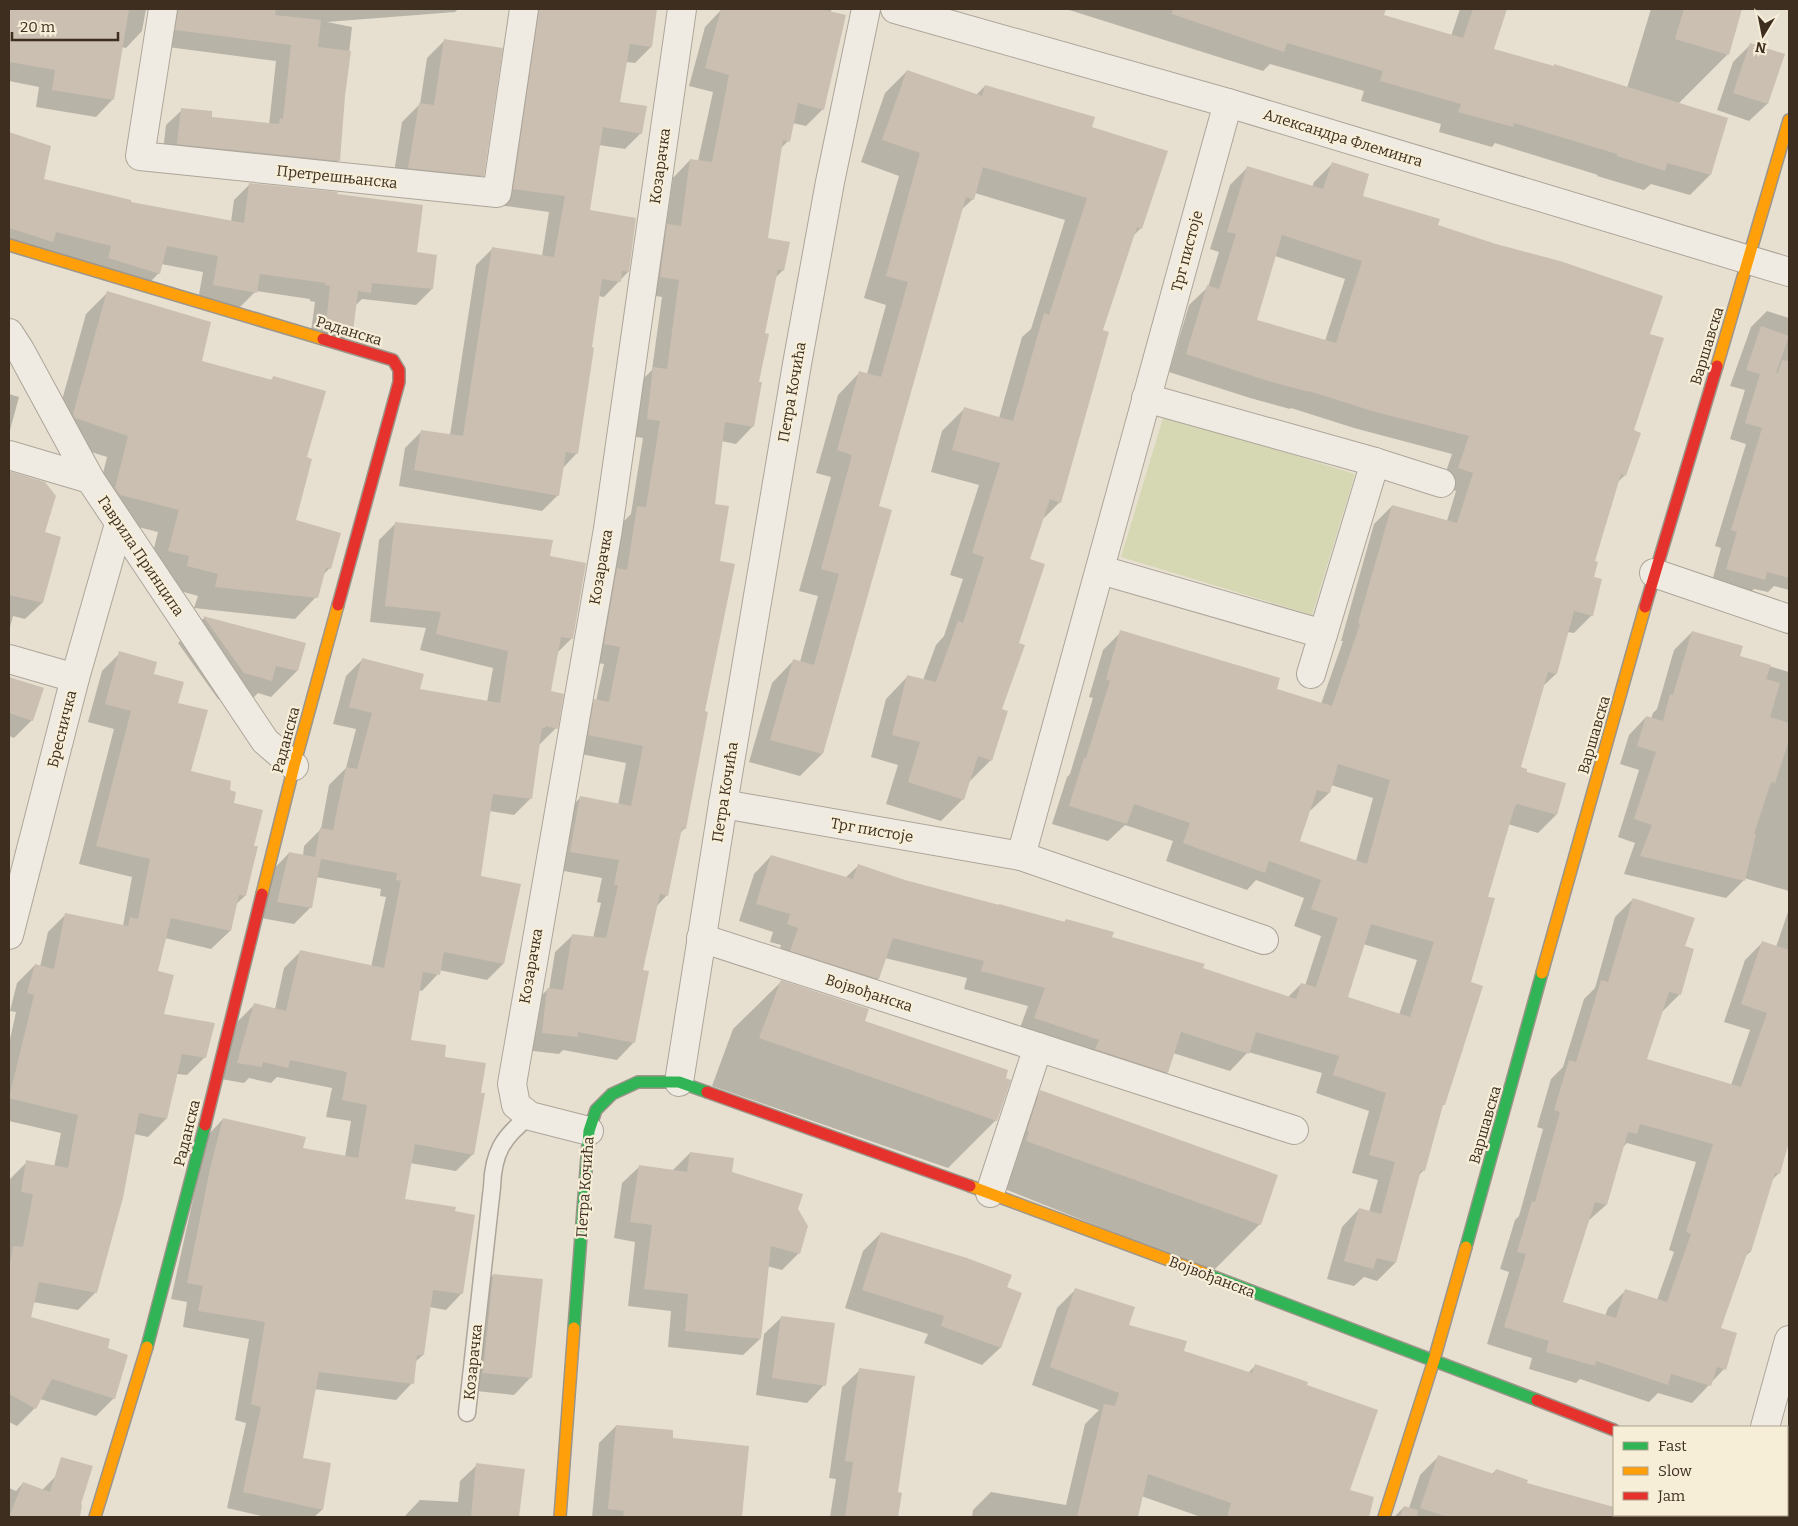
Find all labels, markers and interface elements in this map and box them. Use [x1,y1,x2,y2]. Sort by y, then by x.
scale bar [12,10,119,42]
north arrow [1738,10,1788,60]
text: 20 m [20,18,56,36]
text: N [1754,38,1768,57]
street label: Александра Флеминга [1261,105,1425,171]
street label: Козарачка [646,127,674,205]
street label: Претрешњанска [276,162,398,192]
street label: Трг пистоје [1168,208,1206,294]
street label: Варшавска [1687,305,1727,387]
street label: Раданска [314,312,384,350]
street label: Петра Кочића [774,340,810,444]
street label: Гаврила Принципа [94,492,188,620]
street label: Козарачка [586,528,616,606]
street label: Бресничка [44,688,80,770]
street label: Варшавска [1574,694,1614,776]
street label: Раданска [268,705,304,775]
street label: Петра Кочића [708,740,742,844]
street label: Трг пистоје [829,814,915,846]
street label: Козарачка [516,927,546,1005]
street label: Војвођанска [823,970,915,1016]
street label: Варшавска [1465,1084,1505,1166]
street label: Раданска [170,1098,204,1168]
street label: Петра Кочића [572,1136,598,1238]
street label: Војвођанска [1166,1252,1258,1302]
street label: Козарачка [460,1323,486,1401]
legend [1613,1426,1788,1516]
text: Fast [1658,1437,1687,1455]
text: Slow [1658,1462,1693,1480]
text: Jam [1657,1487,1686,1505]

